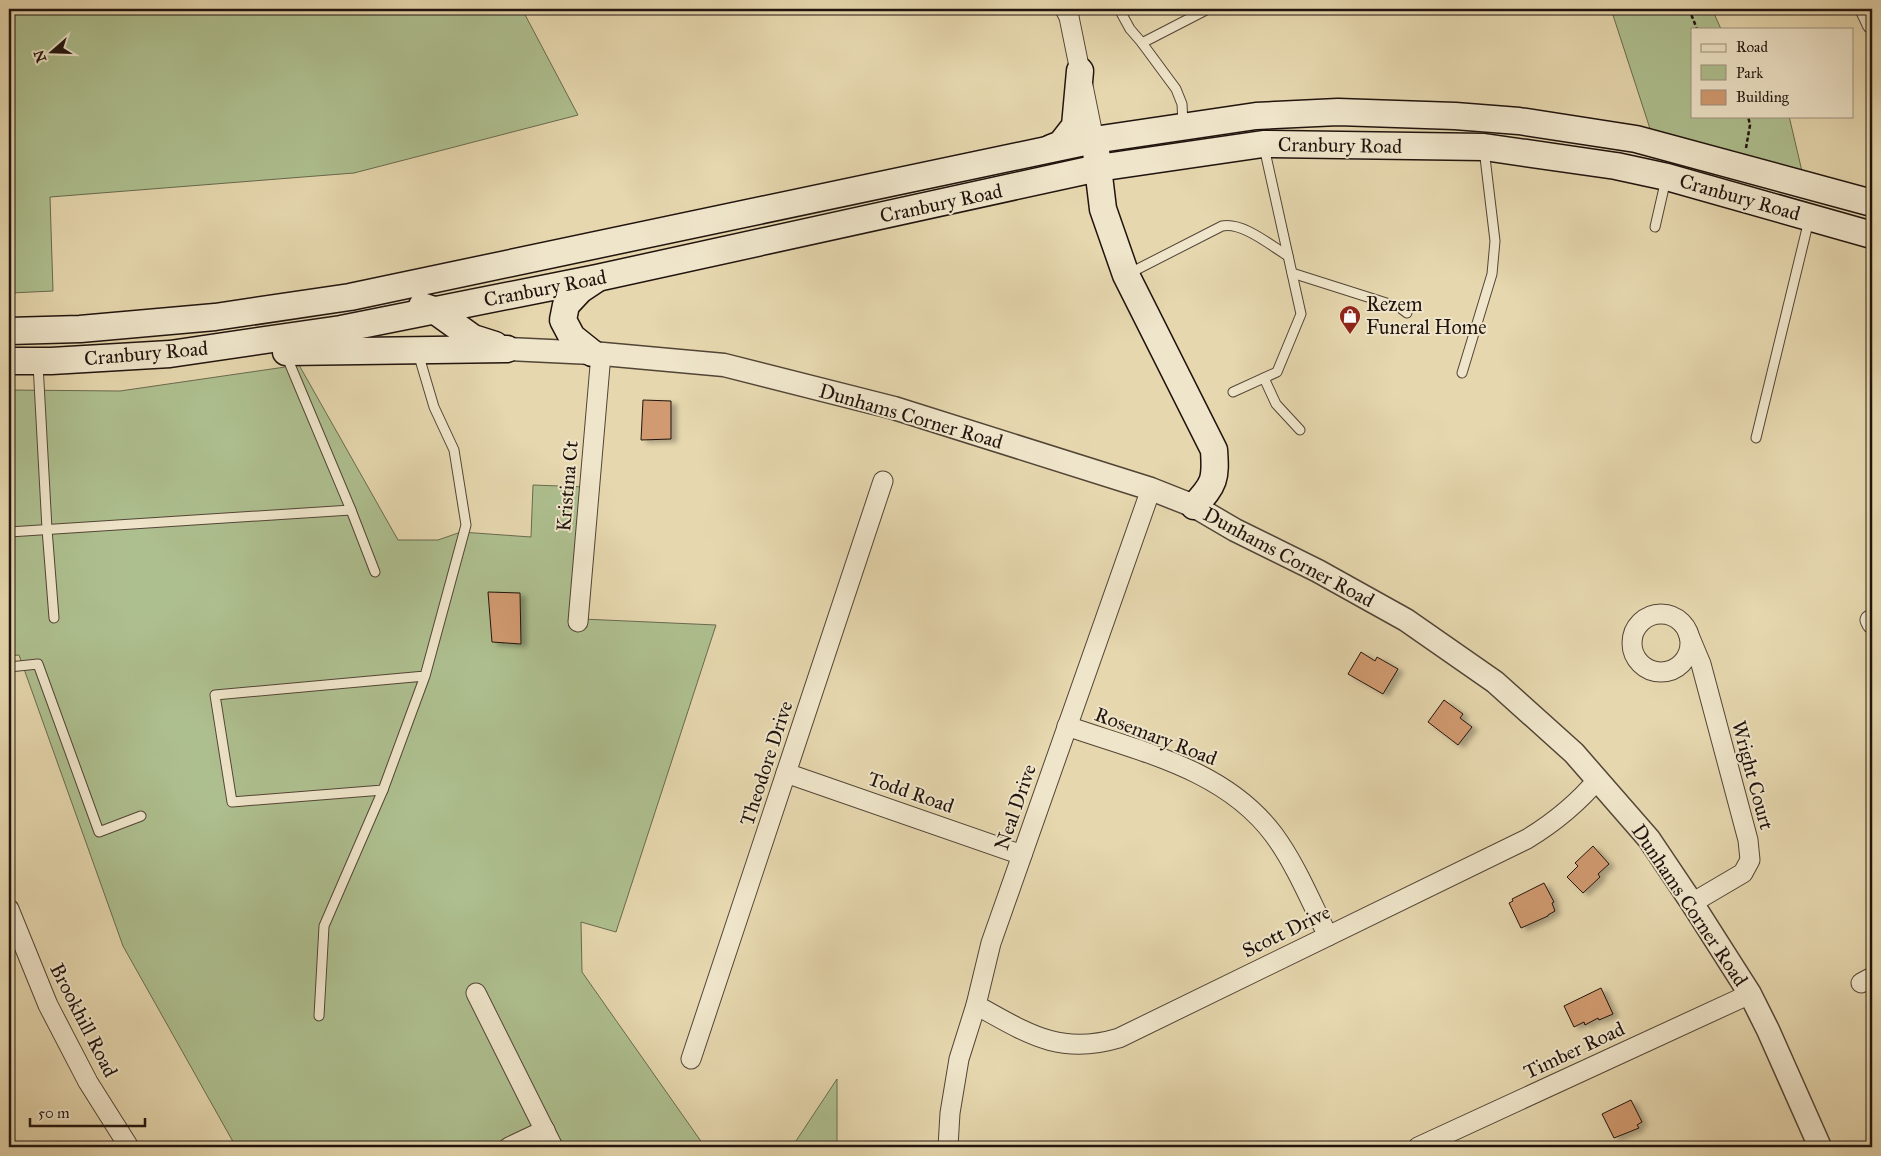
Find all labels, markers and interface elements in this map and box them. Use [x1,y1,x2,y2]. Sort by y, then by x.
north arrow [28,28,78,78]
legend [1691,28,1854,118]
text: Road [1736,38,1768,56]
text: N [30,48,50,65]
text: Park [1736,64,1763,82]
text: Building [1736,88,1790,106]
street label: Cranbury Road [1278,132,1402,158]
street label: Cranbury Road [1677,168,1803,226]
street label: Cranbury Road [878,178,1004,228]
street label: Cranbury Road [482,264,608,312]
place label: Rezem Funeral Home [1366,292,1487,339]
shop icon: Rezem Funeral Home [1338,304,1362,335]
street label: Cranbury Road [83,336,209,370]
street label: Dunhams Corner Road [816,378,1006,454]
street label: Kristina Ct [551,439,583,533]
street label: Dunhams Corner Road [1199,502,1379,612]
street label: Theodore Drive [735,698,797,828]
street label: Rosemary Road [1092,702,1220,770]
street label: Wright Court [1726,718,1779,832]
street label: Neal Drive [989,761,1041,853]
street label: Todd Road [865,766,957,818]
street label: Dunhams Corner Road [1627,819,1753,991]
street label: Scott Drive [1238,899,1334,963]
street label: Brookhill Road [45,959,123,1081]
street label: Timber Road [1520,1016,1628,1084]
scale bar [30,1096,145,1128]
text: 50 m [38,1104,70,1122]

